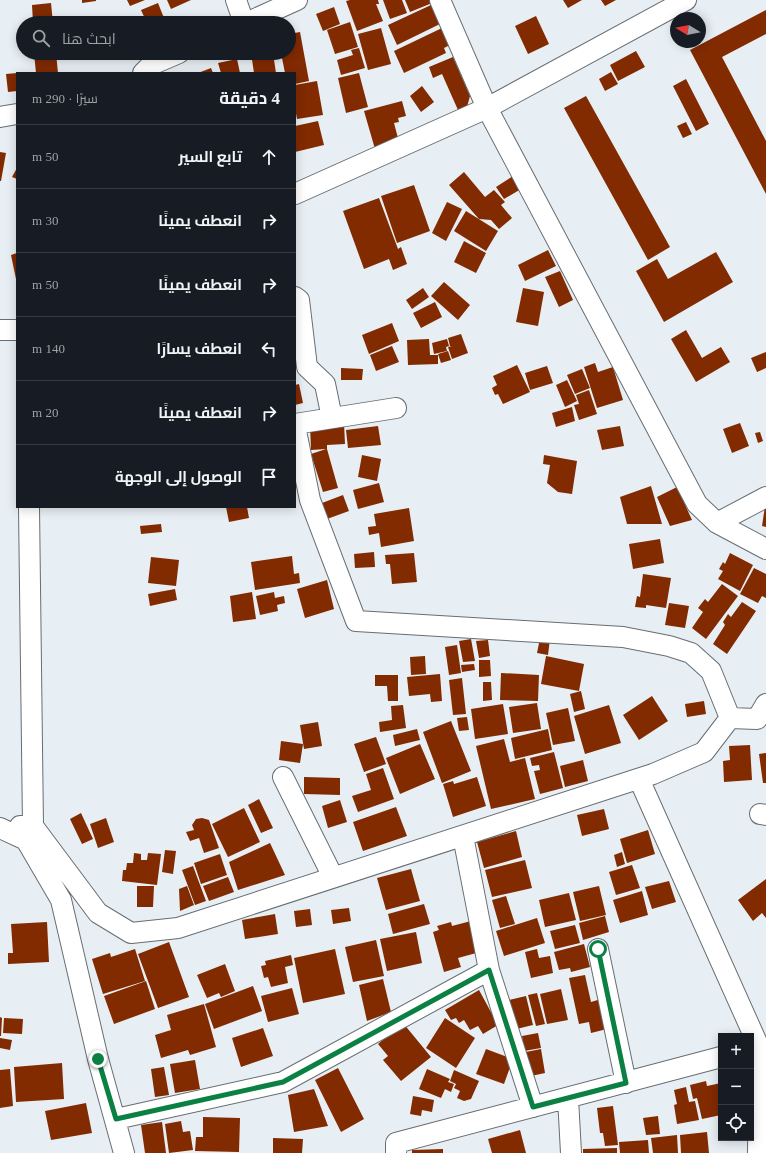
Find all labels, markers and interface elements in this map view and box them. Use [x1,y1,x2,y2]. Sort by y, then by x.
north arrow [670,12,706,48]
search box [16,16,296,60]
icon: search [30,27,52,49]
text: ابحث هنا [62,31,116,47]
text: 4 دقيقة [219,89,280,108]
text: سيرًا · 290 m [32,91,98,106]
icon: ahead [258,146,280,168]
text: 50 m [32,149,58,164]
text: تابع السير [179,149,242,165]
icon: right [258,210,280,232]
text: 30 m [32,213,58,228]
text: انعطف يمينًا [158,213,242,229]
icon: right [258,274,280,296]
text: 50 m [32,277,58,292]
text: انعطف يمينًا [158,277,242,293]
icon: left [258,338,280,360]
text: 140 m [32,341,65,356]
text: انعطف يسارًا [156,341,242,357]
icon: right [258,402,280,424]
text: 20 m [32,405,58,420]
text: انعطف يمينًا [158,405,242,421]
icon: arrive [258,466,280,488]
text: الوصول إلى الوجهة [115,469,242,485]
route start [589,940,607,958]
map controls [718,1033,754,1141]
button: + [718,1033,754,1069]
route end [89,1050,107,1068]
button: − [718,1069,754,1105]
button: locate [718,1105,754,1141]

